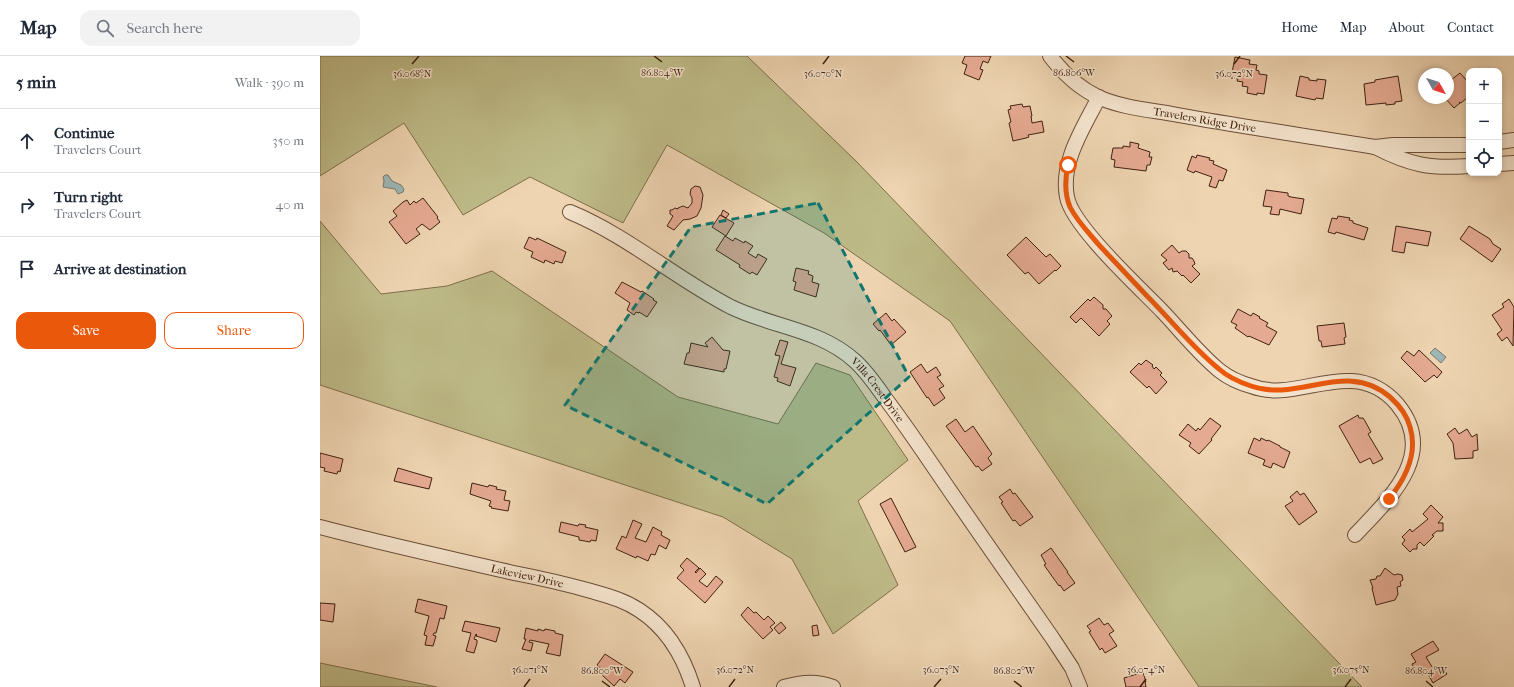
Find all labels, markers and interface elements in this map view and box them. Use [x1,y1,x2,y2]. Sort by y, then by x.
search box [80,10,360,46]
text: Map [20,17,56,39]
icon: search [94,17,116,39]
text: Search here [126,19,203,37]
text: Home [1281,19,1318,36]
text: Map [1340,19,1367,36]
text: About [1389,19,1425,36]
text: Contact [1447,19,1494,36]
text: 86.804°W [641,67,684,79]
text: 86.806°W [1053,67,1096,79]
text: 36.068°N [393,68,432,80]
text: 36.070°N [804,68,843,80]
text: 36.072°N [1215,68,1253,80]
north arrow [1418,68,1454,104]
map controls [1466,68,1502,176]
button: + [1466,68,1502,104]
text: 5 min [16,72,56,92]
text: Walk · 390 m [235,75,304,90]
street label: Travelers Ridge Drive [1152,104,1258,135]
button: − [1466,104,1502,140]
text: Continue [54,124,114,142]
icon: ahead [16,130,38,152]
text: 350 m [272,133,304,148]
button: locate [1466,140,1502,176]
text: Travelers Court [54,142,142,157]
route start [1059,156,1077,174]
text: Turn right [54,188,123,206]
icon: right [16,194,38,216]
text: 40 m [276,197,304,212]
text: Travelers Court [54,206,142,221]
icon: arrive [16,258,38,280]
text: Arrive at destination [54,260,186,278]
button: Save [16,312,156,349]
button: Share [164,312,304,349]
street label: Villa Crest Drive [848,354,907,425]
route end [1380,490,1398,508]
street label: Lakeview Drive [490,561,566,590]
text: 36.071°N [512,664,549,676]
text: 36.072°N [716,664,754,676]
text: 36.073°N [922,664,960,676]
text: 36.074°N [1127,664,1166,676]
text: 36.075°N [1332,664,1370,676]
text: 86.800°W [581,665,624,677]
text: 86.802°W [993,665,1036,677]
text: 86.804°W [1405,665,1448,677]

